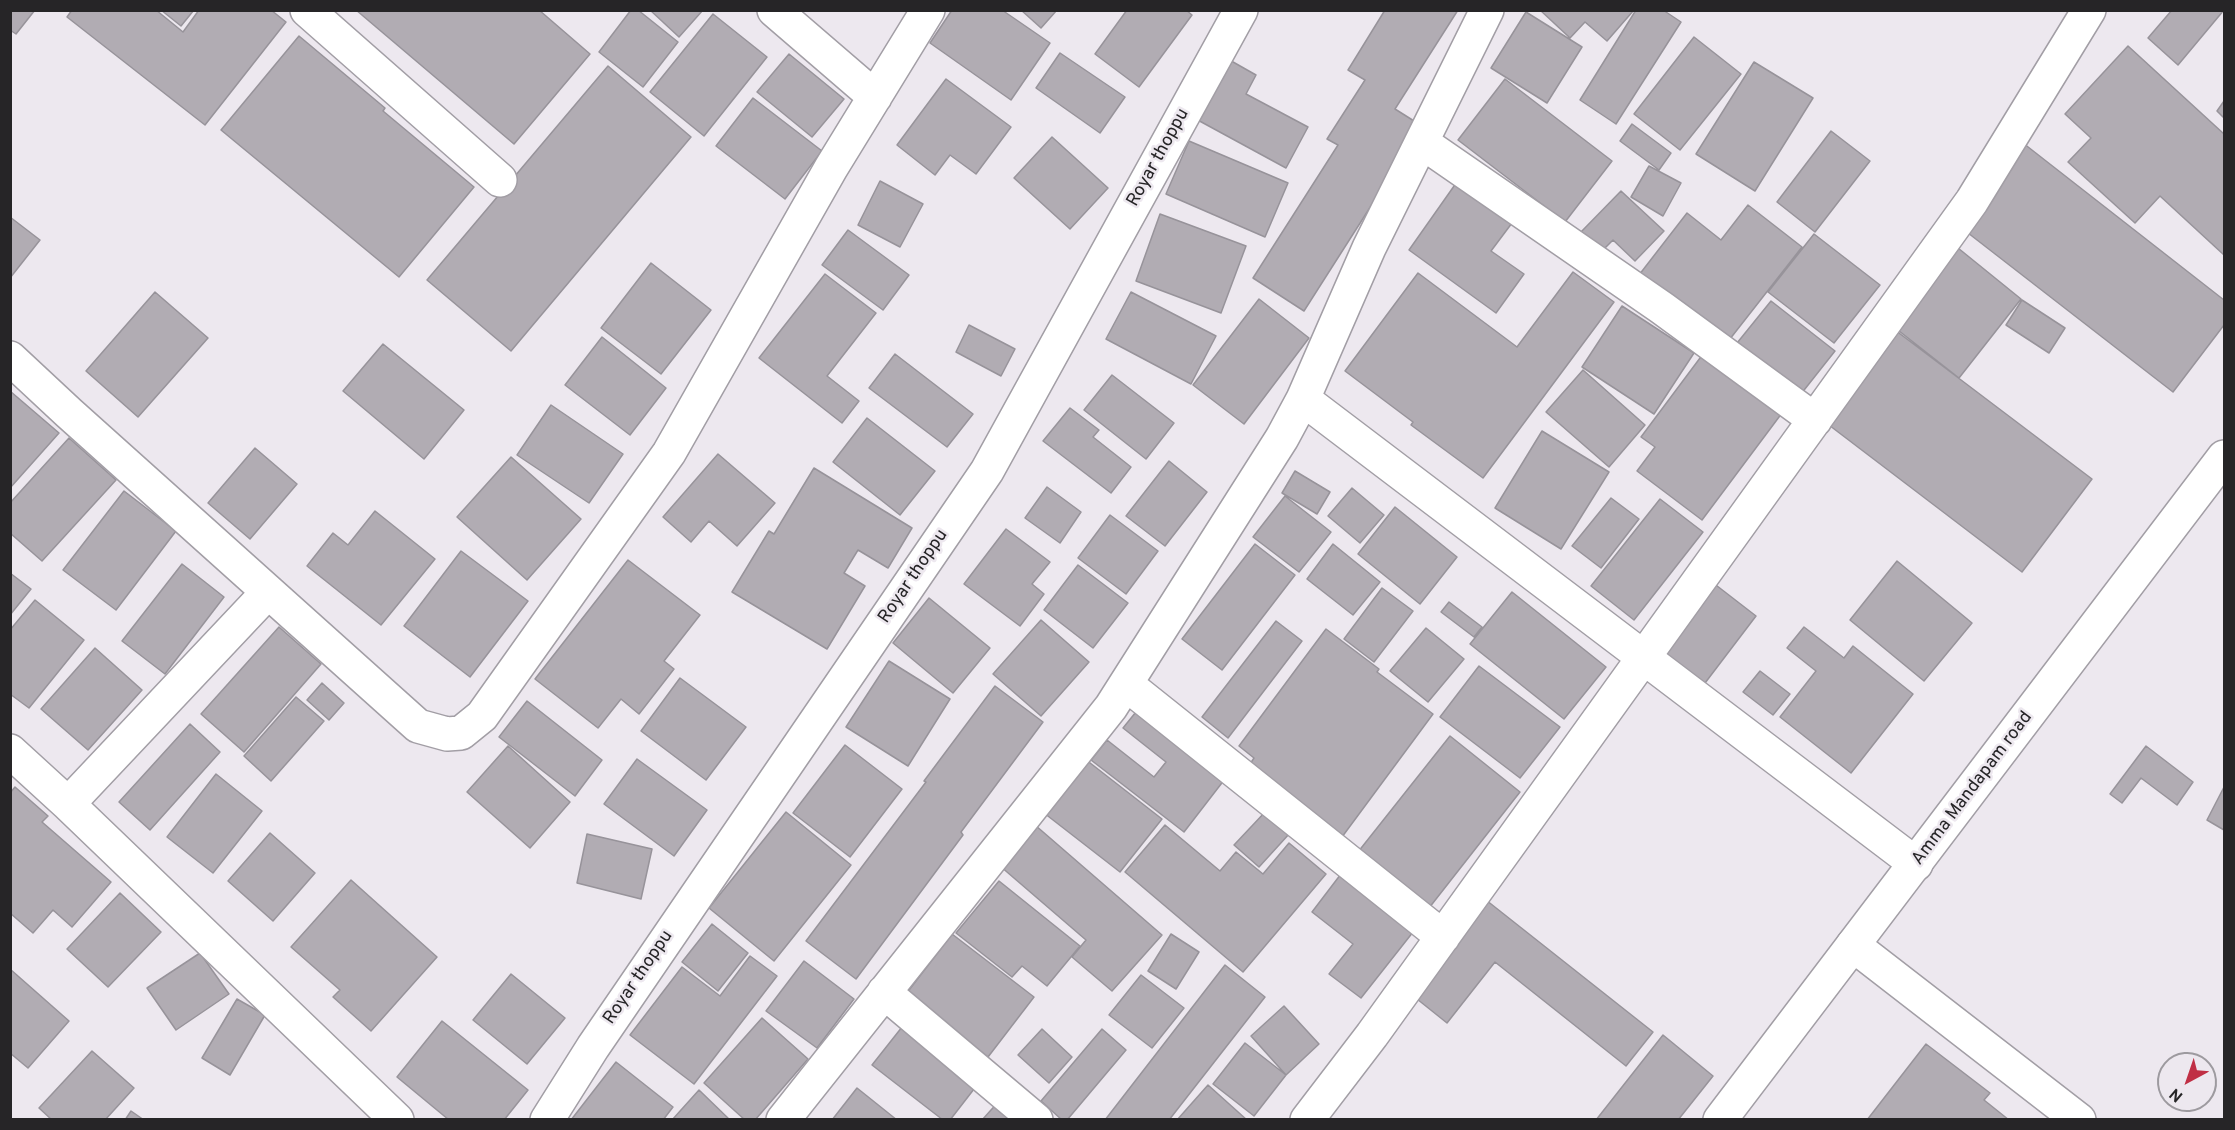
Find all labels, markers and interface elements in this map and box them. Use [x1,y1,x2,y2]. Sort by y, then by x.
street label: Royar thoppu [1123,105,1195,211]
street label: Royar thoppu [875,526,953,628]
street label: Amma Mandapam road [1908,708,2038,870]
street label: Royar thoppu [600,927,678,1029]
north arrow [2157,1052,2217,1112]
text: N [2166,1083,2188,1106]

